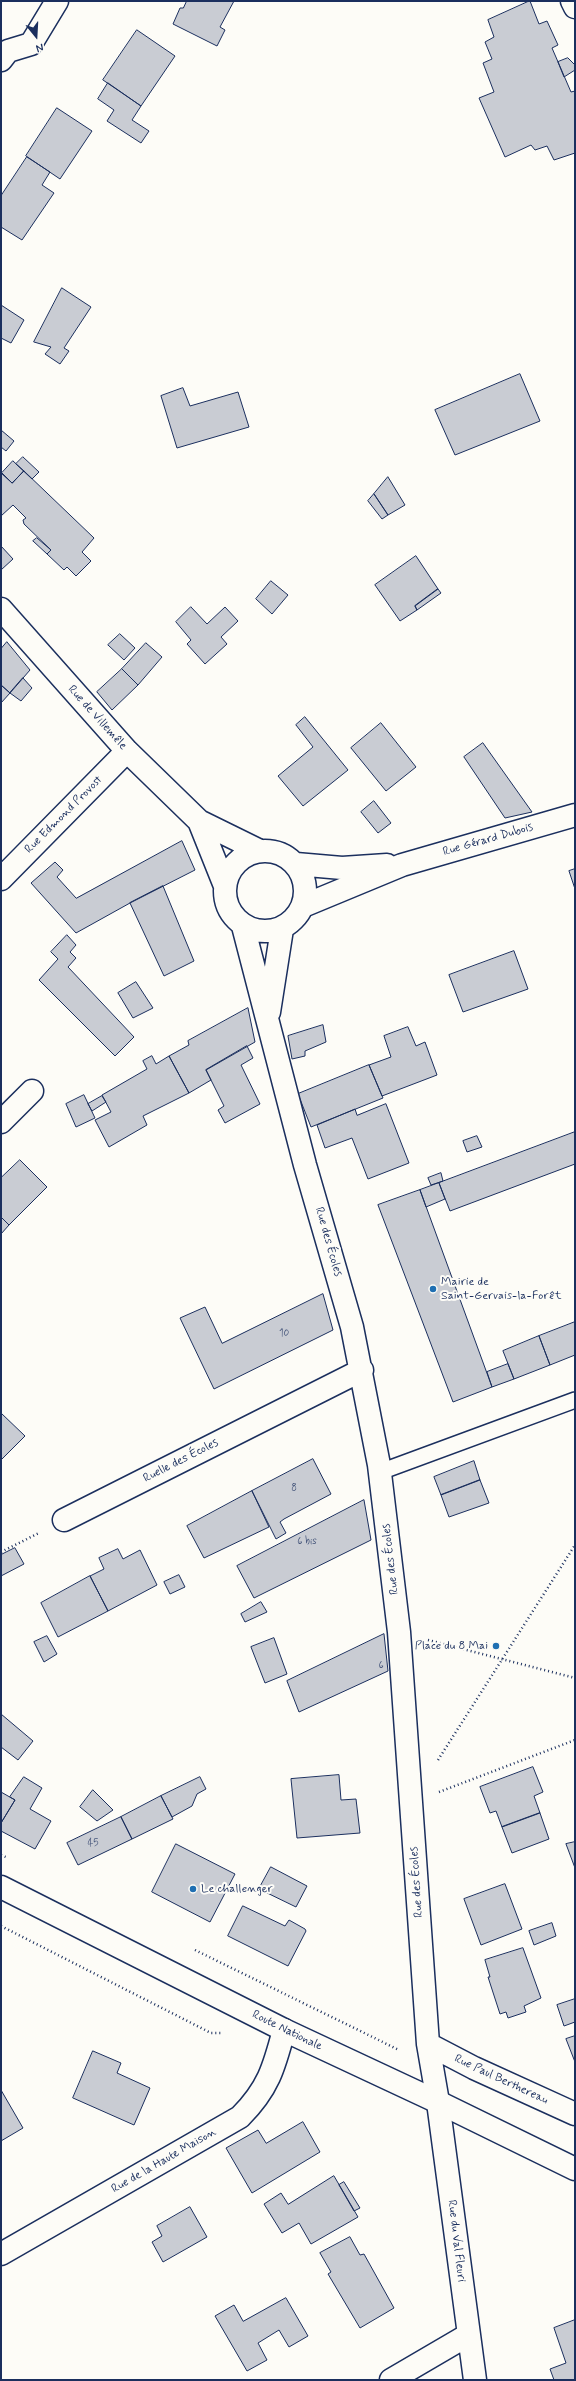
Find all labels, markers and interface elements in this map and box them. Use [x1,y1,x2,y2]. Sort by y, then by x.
north arrow [16,16,56,56]
text: N [34,40,45,55]
street label: Rue de Villemêle [64,683,130,753]
street label: Rue Edmond Provost [22,773,106,857]
street label: Rue Gérard Dubois [441,820,535,860]
street label: Rue des Écoles [311,1206,345,1278]
place label: Mairie de Saint-Gervais-la-Forêt [441,1275,561,1303]
marker: Mairie de Saint-Gervais-la-Forêt [428,1284,438,1294]
house number: 10 [279,1328,289,1340]
street label: Ruelle des Écoles [141,1436,221,1486]
house number: 8 [291,1483,297,1495]
street label: Rue des Écoles [379,1523,403,1595]
house number: 6 bis [297,1536,317,1548]
place label: Place du 8 Mai [415,1639,488,1653]
marker: Place du 8 Mai [491,1641,501,1651]
house number: 6 [378,1660,384,1672]
house number: 45 [87,1838,99,1850]
street label: Rue des Écoles [407,1846,427,1918]
place label: Le challenger [201,1882,272,1896]
marker: Le challenger [188,1884,198,1894]
street label: Route Nationale [249,2008,325,2054]
street label: Rue Paul Berthereau [452,2052,550,2108]
street label: Rue de la Haute Maison [109,2125,219,2197]
street label: Rue du Val Fleuri [444,2199,468,2283]

